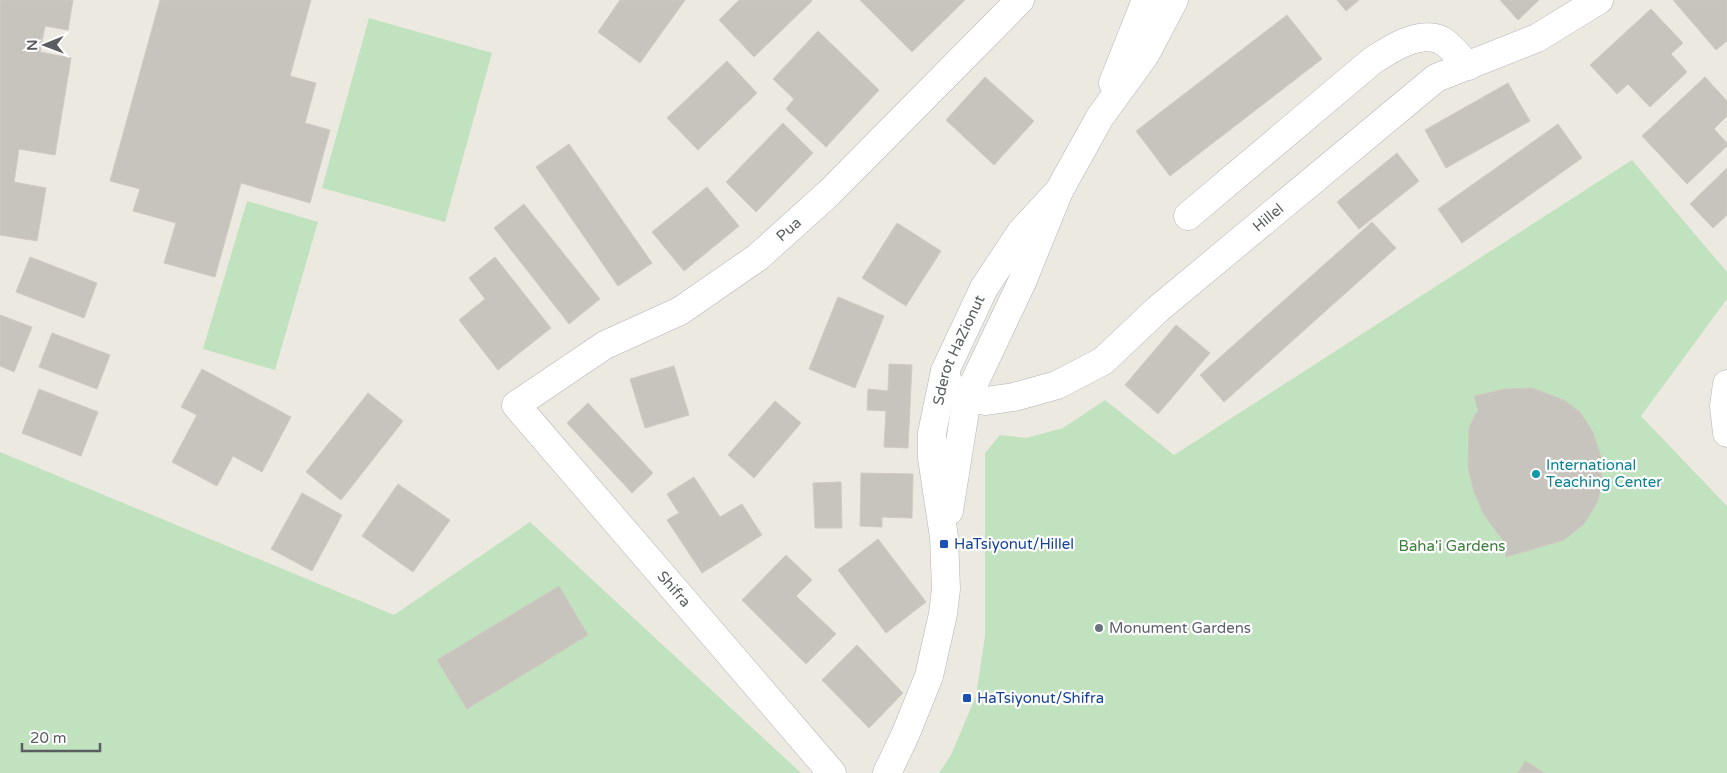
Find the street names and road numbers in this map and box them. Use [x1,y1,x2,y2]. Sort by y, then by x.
street label: Hillel [1249,200,1287,236]
street label: Pua [772,213,805,245]
street label: Sderot HaZionut [929,292,989,407]
street label: Shifra [653,567,695,611]

